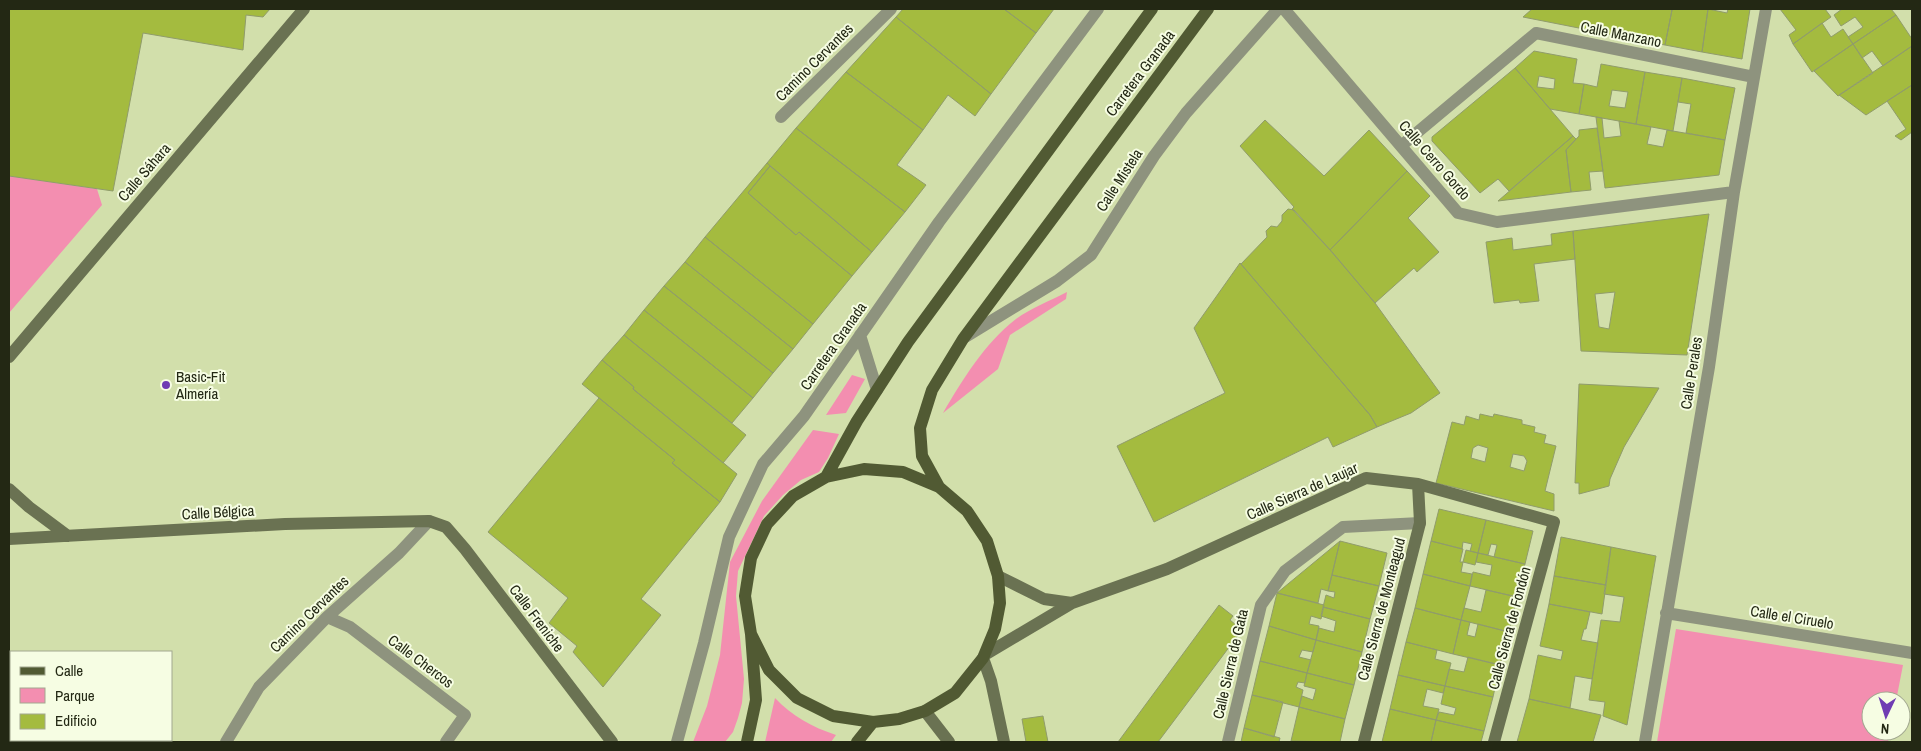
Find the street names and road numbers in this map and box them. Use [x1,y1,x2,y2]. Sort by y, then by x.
street label: Calle Manzano [1579,16,1663,52]
street label: Camino Cervantes [770,18,858,106]
street label: Carretera Granada [1101,25,1180,121]
street label: Calle Cerro Gordo [1394,115,1476,205]
street label: Calle Sáhara [113,138,175,206]
street label: Calle Mistela [1091,144,1147,216]
street label: Carretera Granada [795,298,871,394]
street label: Calle Perales [1675,335,1707,411]
street label: Calle Sierra de Laujar [1243,457,1361,525]
street label: Calle Bélgica [181,500,255,524]
street label: Calle Sierra de Monteagud [1352,535,1410,683]
street label: Calle Sierra de Fondón [1482,564,1536,692]
street label: Camino Cervantes [265,571,353,657]
street label: Calle Freniche [505,580,570,656]
street label: Calle el Ciruelo [1749,600,1835,634]
street label: Calle Sierra de Gata [1207,607,1253,721]
street label: Calle Chercos [384,629,458,693]

